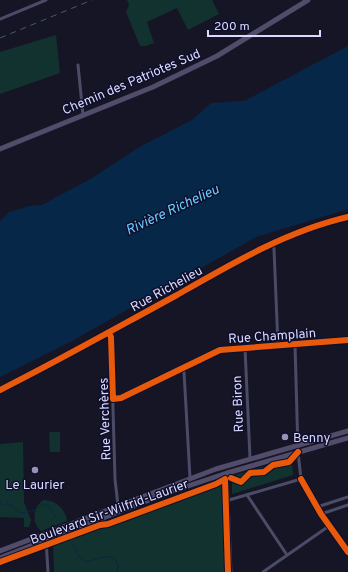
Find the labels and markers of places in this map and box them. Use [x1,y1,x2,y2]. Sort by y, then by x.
place label: Benny [293,431,331,447]
marker: Benny [280,432,290,442]
marker: Le Laurier [30,465,40,475]
place label: Le Laurier [5,478,65,494]

